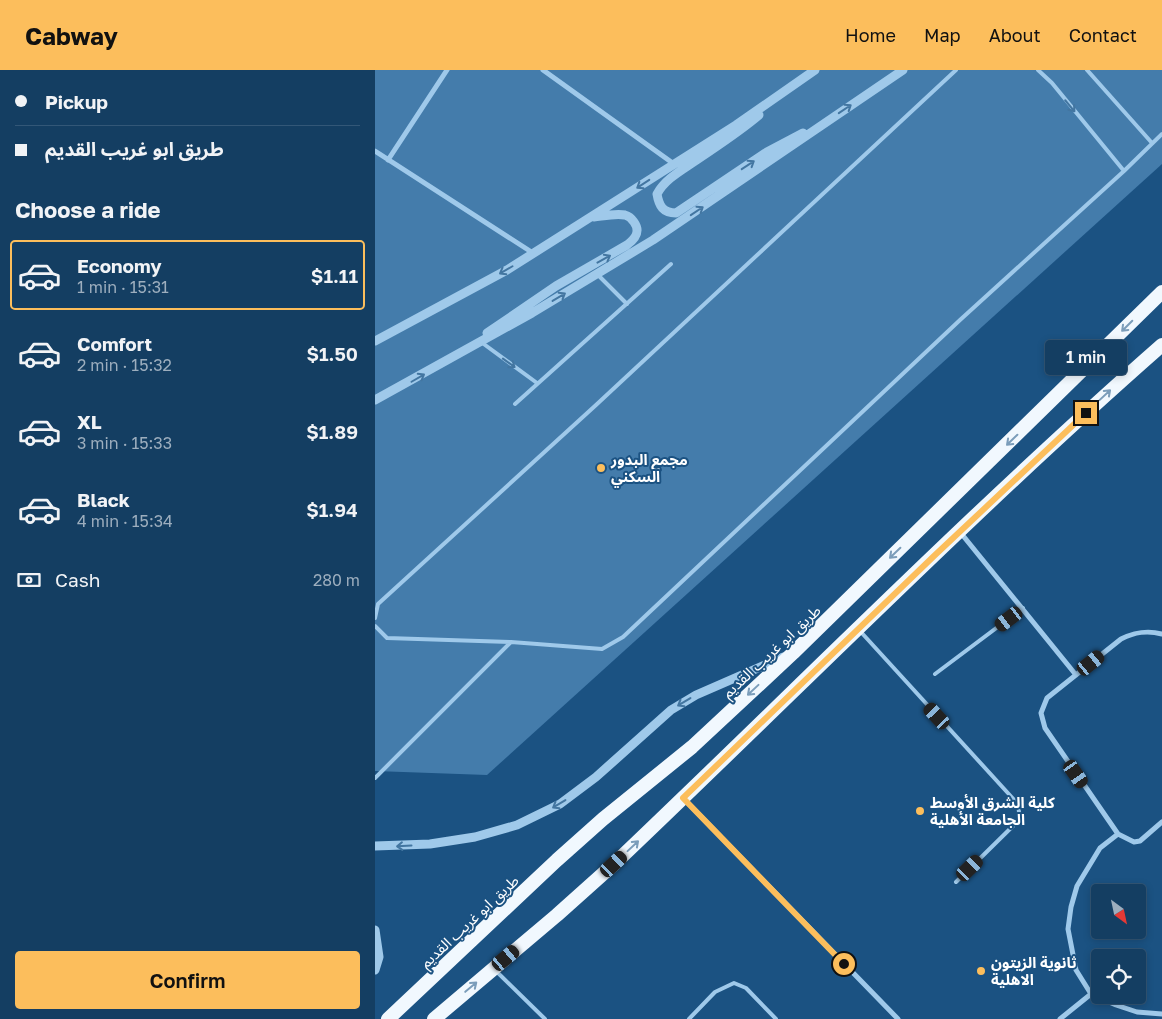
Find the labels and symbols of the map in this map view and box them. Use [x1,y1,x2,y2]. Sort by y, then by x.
one-way arrow [1065,99,1076,112]
one-way arrow [838,104,852,114]
one-way arrow [740,159,754,169]
one-way arrow [637,180,651,190]
one-way arrow [689,206,703,216]
one-way arrow [597,254,612,264]
one-way arrow [499,266,513,276]
one-way arrow [551,291,565,301]
one-way arrow [1121,320,1134,332]
callout: 1 min [1045,340,1127,376]
one-way arrow [502,357,515,368]
one-way arrow [410,372,425,382]
one-way arrow [1099,389,1111,401]
route end [1075,402,1097,424]
one-way arrow [1005,434,1018,446]
place label: مجمع البدور السكني [610,450,688,488]
marker: مجمع البدور السكني [595,462,607,474]
one-way arrow [890,547,902,559]
street label: طريق ابو غريب القديم [718,601,826,703]
car [992,604,1025,634]
car [1074,648,1107,678]
one-way arrow [746,684,759,696]
one-way arrow [678,697,692,707]
car [921,700,952,732]
car [1061,757,1090,791]
place label: كلية الشرق الأوسط الجامعة الأهلية [930,793,1055,828]
one-way arrow [552,799,566,809]
marker: كلية الشرق الأوسط الجامعة الأهلية [914,805,926,817]
one-way arrow [627,840,640,852]
one-way arrow [396,841,412,850]
car [597,848,630,880]
car [953,852,986,884]
street label: طريق ابو غريب القديم [416,871,524,973]
north arrow [1091,884,1146,939]
car [489,943,522,973]
route start [833,953,855,975]
place label: ثانوية الزيتون الاهلية [991,953,1077,988]
marker: ثانوية الزيتون الاهلية [975,965,987,977]
one-way arrow [465,982,478,993]

